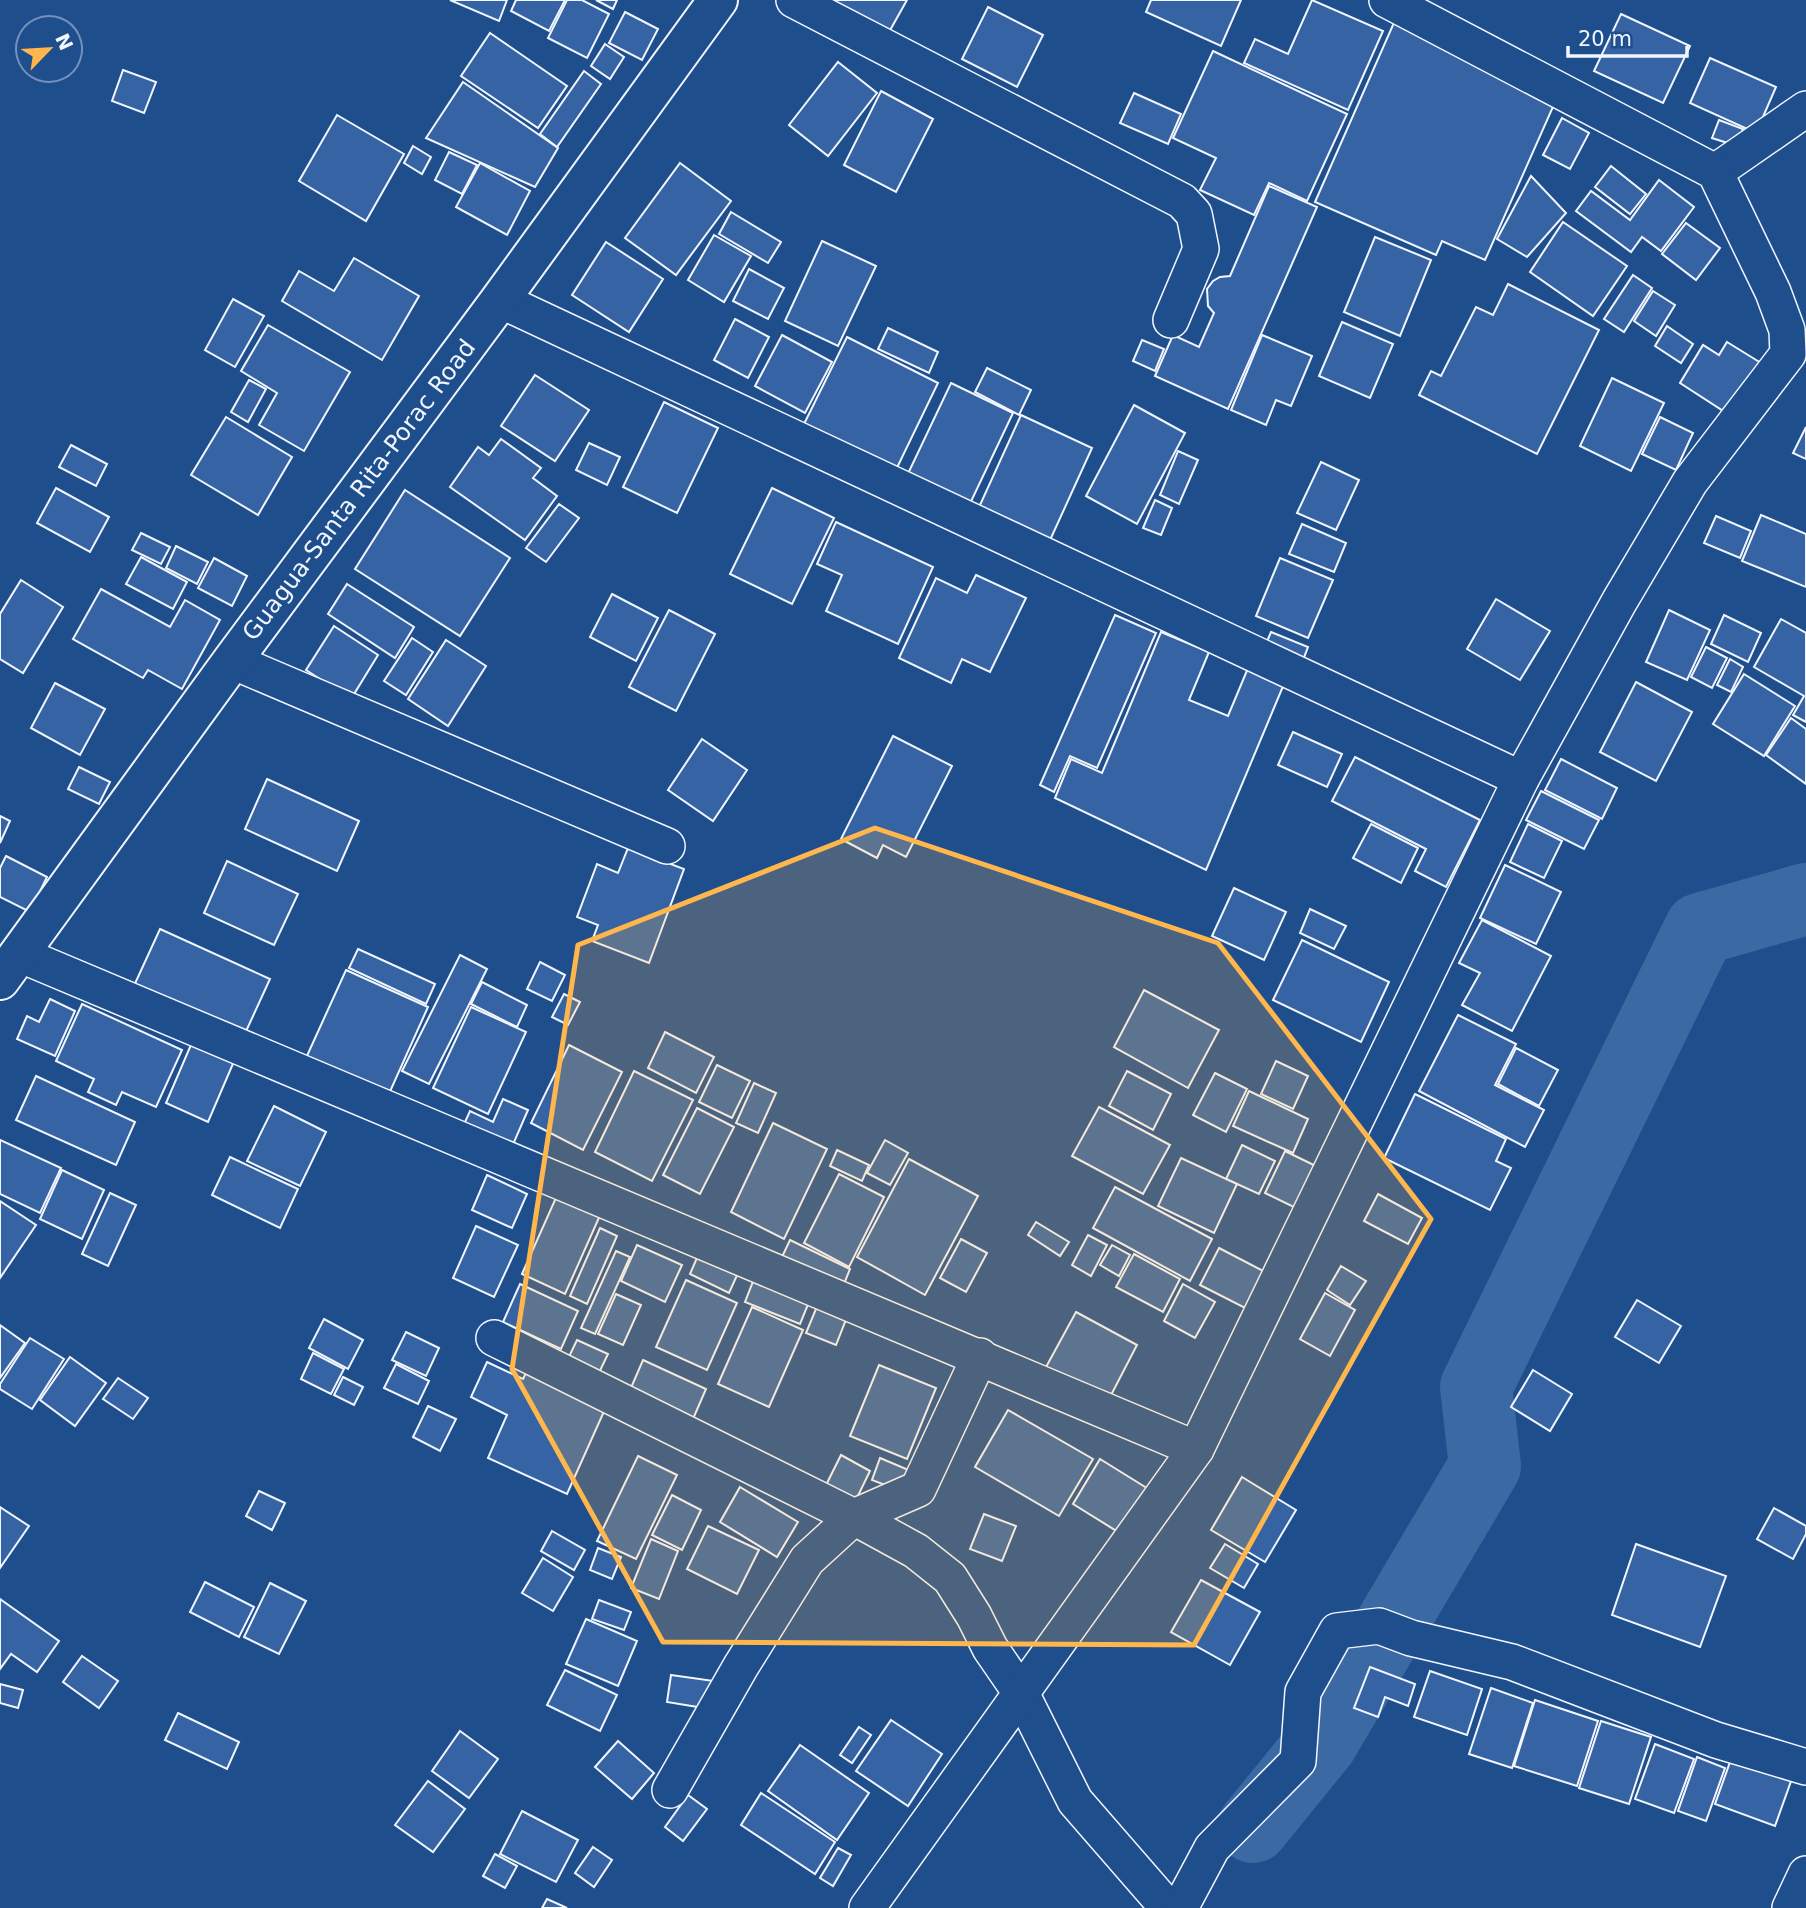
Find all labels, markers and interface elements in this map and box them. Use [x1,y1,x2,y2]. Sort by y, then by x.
north arrow [14,14,84,84]
scale bar [1568,14,1687,58]
text: 20 m [1578,27,1632,51]
text: N [51,30,78,54]
street label: Guagua-Santa Rita-Porac Road [237,334,481,646]

